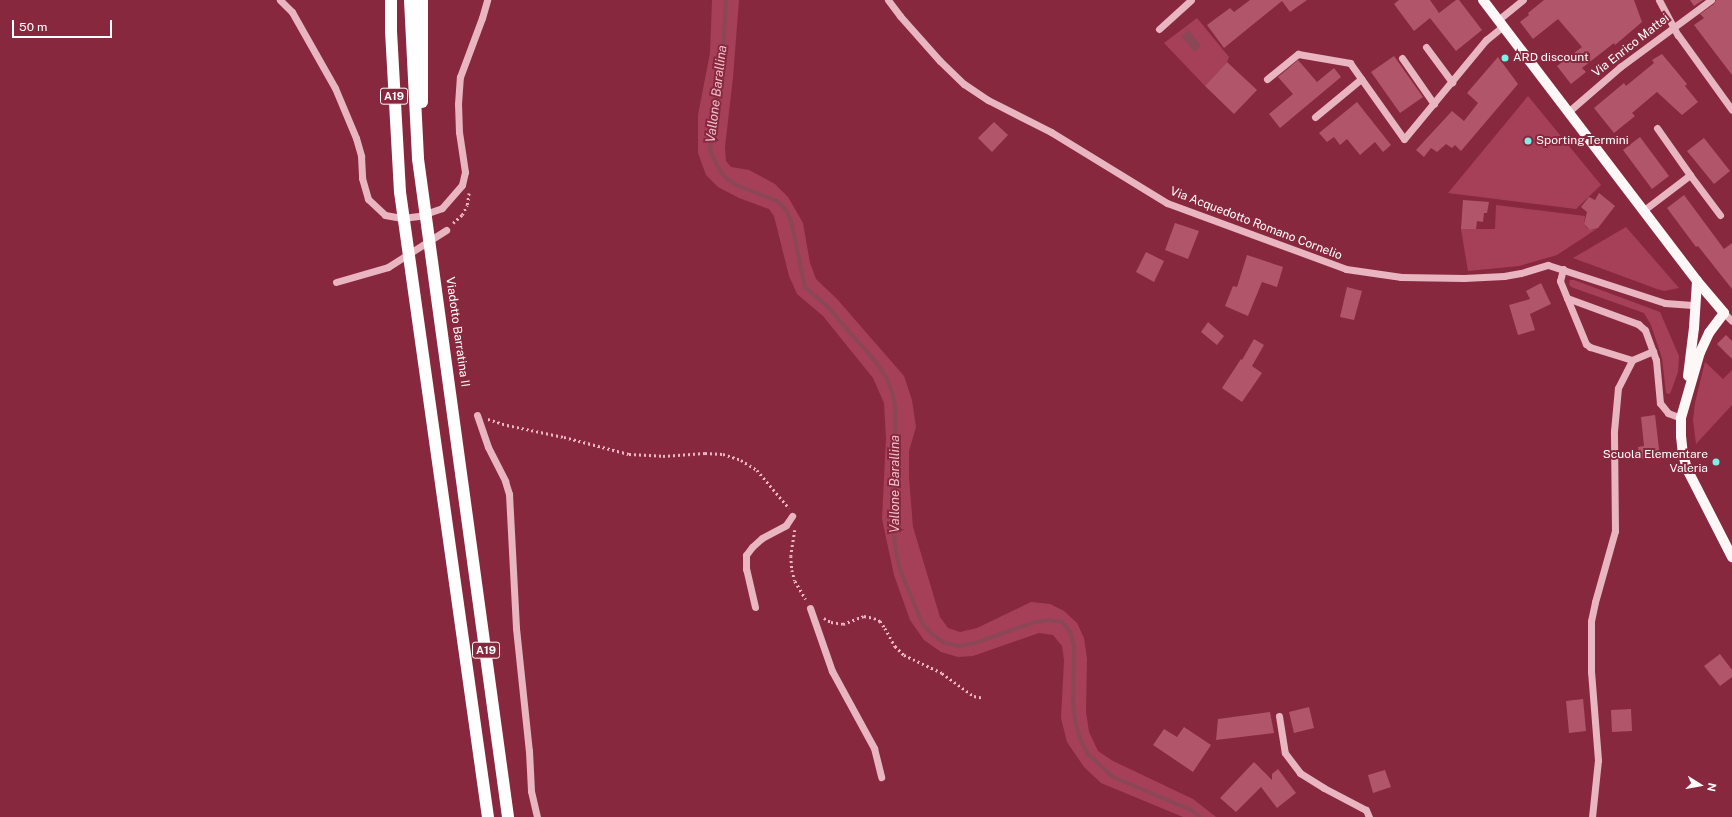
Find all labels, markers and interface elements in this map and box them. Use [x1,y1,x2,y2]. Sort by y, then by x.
street label: Via Enrico Mattei [1590,11,1672,81]
scale bar [14,12,114,38]
text: 50 m [19,20,47,34]
water label: Vallone Barallina [703,44,731,144]
place label: ARD discount [1513,51,1589,65]
marker: ARD discount [1500,53,1510,63]
road number: A19 [380,87,408,105]
place label: Sporting Termini [1536,134,1629,148]
marker: Sporting Termini [1523,136,1533,146]
street label: Via Acquedotto Romano Cornelio [1168,184,1344,264]
street label: Viadotto Barratina II [442,276,472,388]
water label: Vallone Barallina [887,435,903,533]
place label: Scuola Elementare Valeria [1603,448,1708,476]
marker: Scuola Elementare Valeria [1711,457,1721,467]
road number: A19 [472,641,500,659]
north arrow [1680,765,1720,805]
text: N [1705,782,1718,793]

